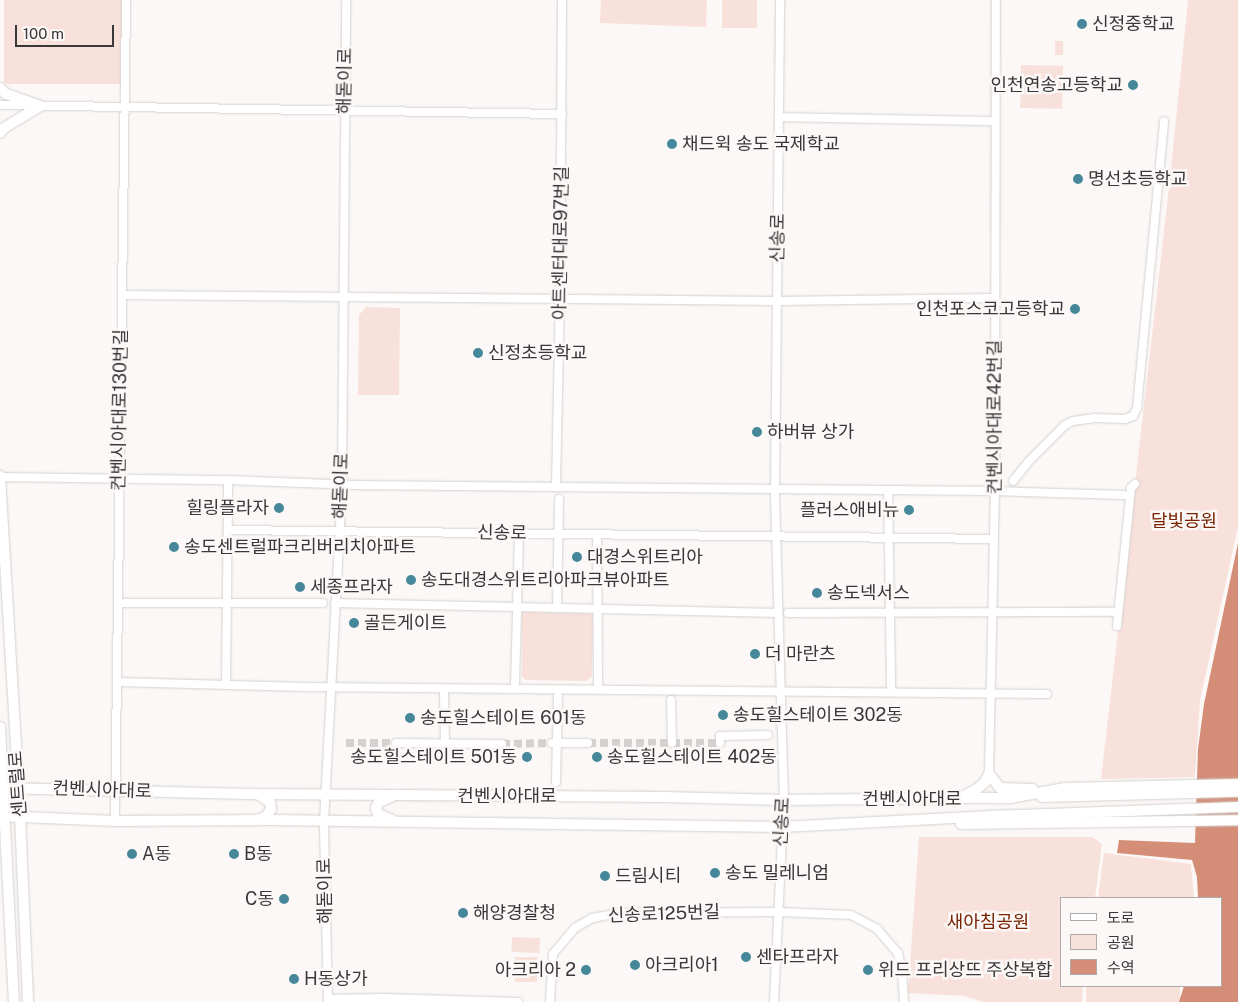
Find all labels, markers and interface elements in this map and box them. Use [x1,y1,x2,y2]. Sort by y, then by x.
place label: 신정중학교 [1092,13,1175,35]
scale bar [18,15,116,47]
marker: 신정중학교 [1076,18,1088,30]
text: 100 m [23,25,64,42]
street label: 해돋이로 [334,48,356,114]
place label: 인천연송고등학교 [991,74,1123,96]
marker: 인천연송고등학교 [1127,79,1139,91]
place label: 채드윅 송도 국제학교 [682,133,840,155]
marker: 채드윅 송도 국제학교 [666,138,678,150]
street label: 아트센터대로97번길 [549,166,573,320]
place label: 명선초등학교 [1088,168,1187,190]
marker: 명선초등학교 [1072,173,1084,185]
street label: 신송로 [767,213,789,263]
place label: 인천포스코고등학교 [916,298,1065,320]
marker: 인천포스코고등학교 [1069,303,1081,315]
street label: 컨벤시아대로130번길 [108,329,132,491]
street label: 컨벤시아대로42번길 [984,340,1006,494]
place label: 신정초등학교 [488,342,587,364]
marker: 신정초등학교 [472,347,484,359]
place label: 하버뷰 상가 [767,421,854,443]
marker: 하버뷰 상가 [751,426,763,438]
street label: 해돋이로 [329,453,353,519]
place label: 힐링플라자 [186,497,269,519]
place label: 플러스애비뉴 [800,499,899,521]
marker: 힐링플라자 [273,502,285,514]
marker: 플러스애비뉴 [903,504,915,516]
park label: 달빛공원 [1151,510,1217,532]
street label: 신송로 [477,522,527,544]
place label: 송도센트럴파크리버리치아파트 [184,536,416,558]
marker: 송도센트럴파크리버리치아파트 [168,541,180,553]
place label: 대경스위트리아 [587,546,703,568]
marker: 대경스위트리아 [571,551,583,563]
place label: 송도대경스위트리아파크뷰아파트 [421,569,669,591]
marker: 송도대경스위트리아파크뷰아파트 [405,574,417,586]
place label: 세종프라자 [310,576,393,598]
marker: 세종프라자 [294,581,306,593]
place label: 송도넥서스 [827,582,910,604]
marker: 송도넥서스 [811,587,823,599]
place label: 골든게이트 [364,612,447,634]
marker: 골든게이트 [348,617,360,629]
place label: 더 마란츠 [765,643,836,665]
marker: 더 마란츠 [749,648,761,660]
place label: 송도힐스테이트 302동 [733,704,903,726]
place label: 송도힐스테이트 601동 [420,707,586,729]
marker: 송도힐스테이트 302동 [717,709,729,721]
marker: 송도힐스테이트 601동 [404,712,416,724]
place label: 송도힐스테이트 501동 [350,746,517,768]
place label: 송도힐스테이트 402동 [607,746,777,768]
street label: 센트럴로 [5,750,31,818]
marker: 송도힐스테이트 501동 [521,751,533,763]
marker: 송도힐스테이트 402동 [591,751,603,763]
street label: 컨벤시아대로 [52,777,152,803]
street label: 컨벤시아대로 [457,785,557,807]
street label: 컨벤시아대로 [862,788,962,810]
street label: 신송로 [770,797,794,847]
place label: A동 [142,843,171,865]
place label: B동 [244,843,273,865]
marker: A동 [126,848,138,860]
marker: B동 [228,848,240,860]
street label: 해돋이로 [314,858,336,924]
place label: 송도 밀레니엄 [725,862,829,884]
place label: 드림시티 [615,865,681,887]
marker: 송도 밀레니엄 [709,867,721,879]
marker: 드림시티 [599,870,611,882]
place label: C동 [245,888,274,910]
marker: C동 [278,893,290,905]
legend [1060,897,1223,987]
street label: 신송로125번길 [607,901,721,927]
place label: 해양경찰청 [473,902,556,924]
marker: 해양경찰청 [457,907,469,919]
text: 도로 [1107,909,1135,926]
park label: 새아침공원 [947,911,1029,933]
text: 공원 [1107,934,1135,951]
place label: 센타프라자 [756,946,839,968]
marker: 센타프라자 [740,951,752,963]
place label: 아크리아1 [645,954,719,976]
place label: 아크리아 2 [495,959,576,981]
marker: 아크리아1 [629,959,641,971]
place label: 위드 프리상뜨 주상복합 [878,959,1052,981]
text: 수역 [1107,959,1135,976]
marker: 아크리아 2 [580,964,592,976]
marker: 위드 프리상뜨 주상복합 [862,964,874,976]
place label: H동상가 [304,968,367,990]
marker: H동상가 [288,973,300,985]

